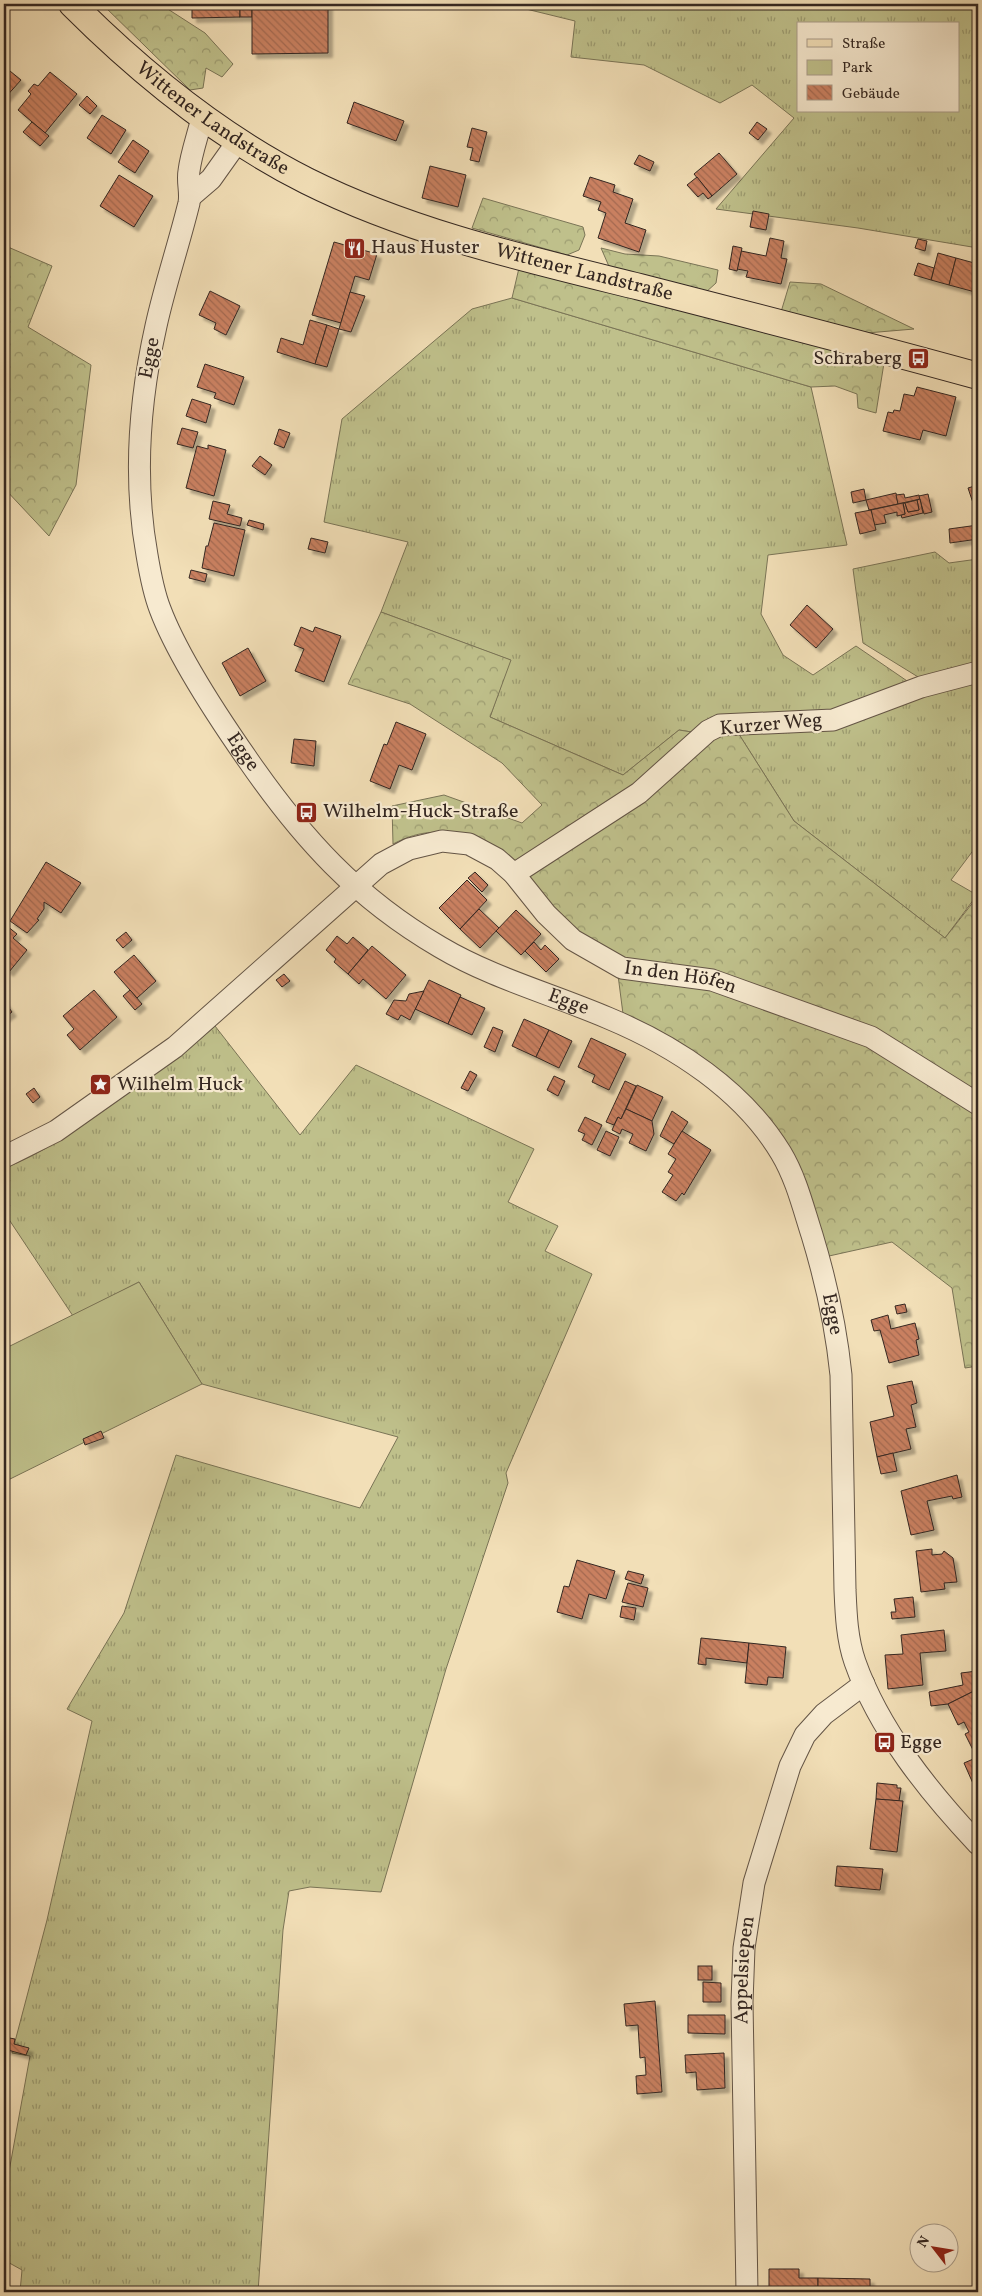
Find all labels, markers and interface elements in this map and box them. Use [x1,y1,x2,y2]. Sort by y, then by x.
legend [797,22,960,112]
text: Straße [842,34,885,55]
street label: Wittener Landstraße [129,55,294,183]
text: Park [842,58,873,79]
text: Gebäude [842,84,900,105]
place label: Haus Huster [371,234,479,262]
restaurant icon: Haus Huster [343,236,367,260]
street label: Wittener Landstraße [492,237,676,309]
street label: Egge [132,335,168,381]
place label: Schraberg [813,345,902,373]
bus stop icon: Schraberg [906,347,930,371]
street label: Kurzer Weg [719,707,823,743]
street label: Egge [219,727,266,777]
place label: Wilhelm-Huck-Straße [323,798,518,826]
bus stop icon: Wilhelm-Huck-Straße [295,800,319,824]
street label: In den Höfen [622,954,741,1002]
street label: Egge [544,982,593,1023]
place label: Wilhelm Huck [117,1071,243,1099]
place icon: Wilhelm Huck [89,1073,113,1097]
street label: Egge [814,1291,849,1337]
place label: Egge [900,1729,942,1757]
bus stop icon: Egge [872,1731,896,1755]
street label: Appelsiepen [728,1914,763,2025]
north arrow [910,2224,960,2274]
text: N [913,2233,935,2251]

